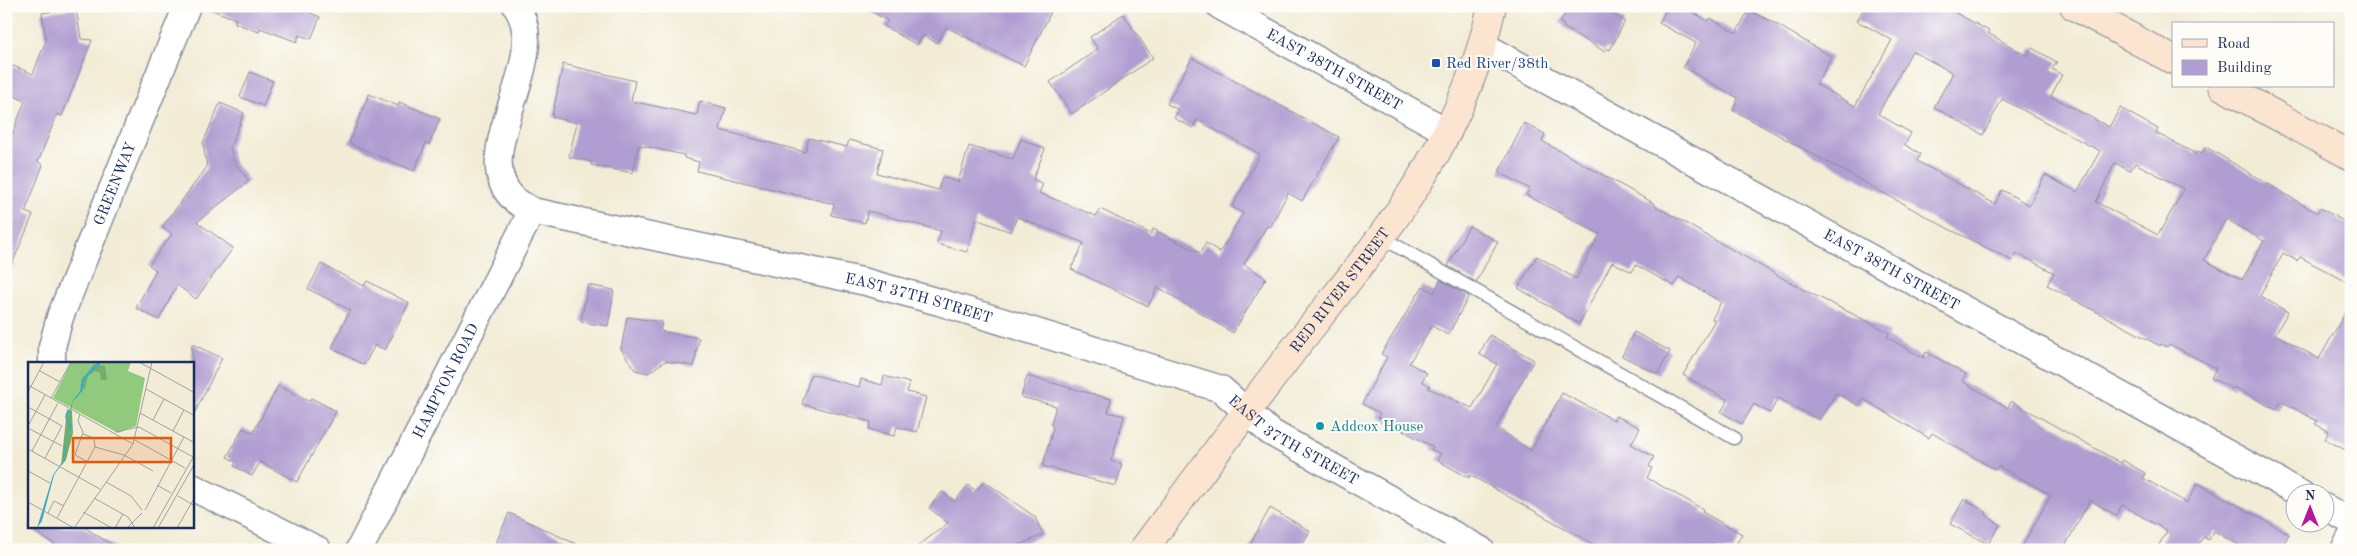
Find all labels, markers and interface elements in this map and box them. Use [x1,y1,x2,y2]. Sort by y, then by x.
legend [2172,22,2334,88]
street label: EAST 38TH STREET [1264,27,1404,114]
text: Road [2217,37,2251,52]
marker: Red River/38th [1430,57,1442,69]
place label: Red River/38th [1446,57,1548,72]
text: Building [2217,61,2272,76]
street label: GREENWAY [92,141,139,228]
street label: RED RIVER STREET [1288,226,1394,356]
street label: EAST 38TH STREET [1821,228,1961,314]
street label: EAST 37TH STREET [844,272,994,327]
street label: HAMPTON ROAD [411,322,482,441]
inset map [28,362,194,528]
street label: EAST 37TH STREET [1225,393,1361,489]
marker: Addcox House [1314,420,1326,432]
place label: Addcox House [1330,420,1424,435]
north arrow [2284,484,2334,534]
text: N [2305,489,2316,503]

